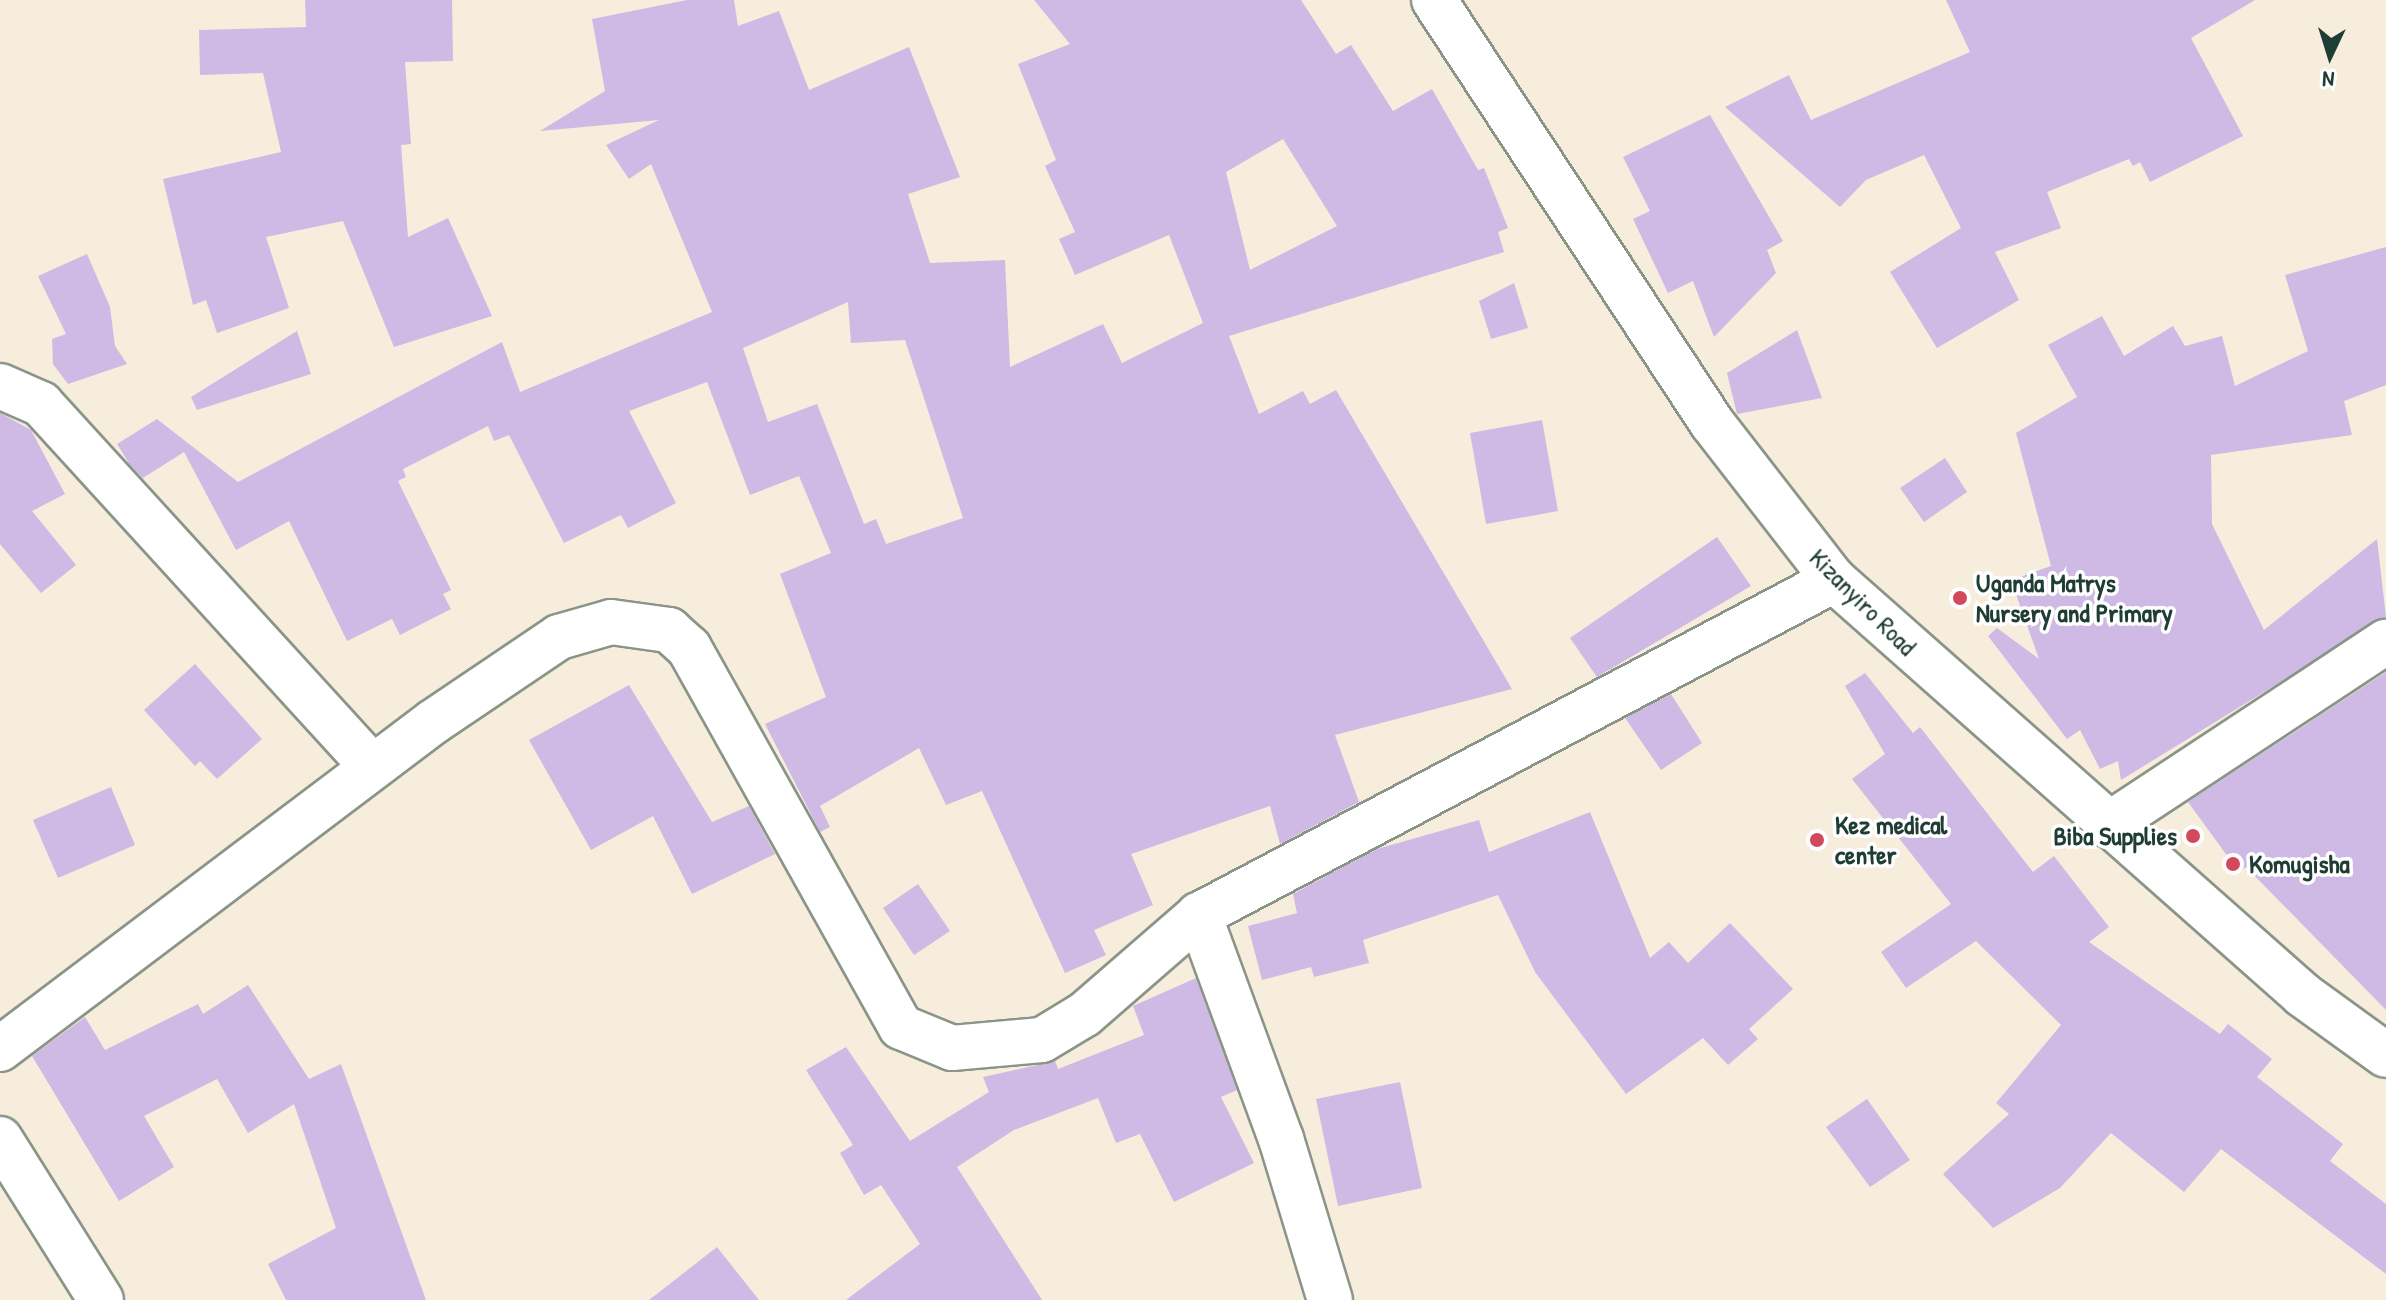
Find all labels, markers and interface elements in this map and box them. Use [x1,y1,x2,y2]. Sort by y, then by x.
north arrow [2290,16,2370,96]
text: N [2321,65,2335,95]
street label: Kizanyiro Road [1803,542,1923,662]
place label: Uganda Matrys Nursery and Primary [1976,567,2173,628]
marker: Uganda Matrys Nursery and Primary [1951,589,1969,607]
place label: Kez medical center [1835,809,1947,870]
place label: Biba Supplies [2053,820,2177,852]
marker: Biba Supplies [2184,827,2202,845]
marker: Kez medical center [1806,829,1828,851]
place label: Komugisha [2249,848,2350,880]
marker: Komugisha [2224,855,2242,873]

